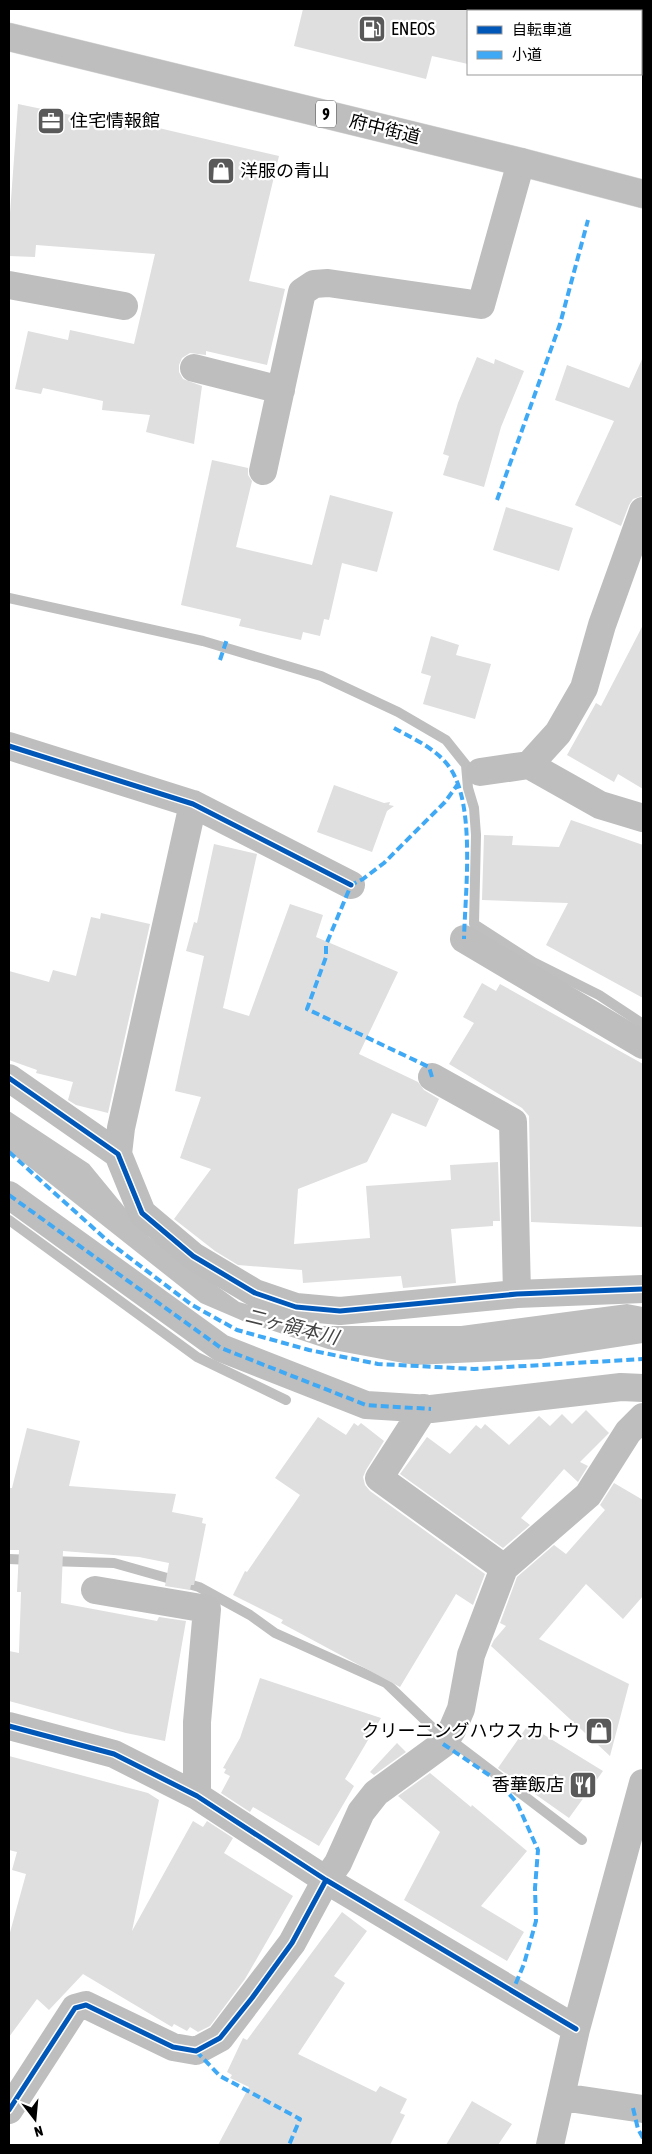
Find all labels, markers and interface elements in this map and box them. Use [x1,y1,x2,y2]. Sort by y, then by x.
legend [467,10,642,75]
fuel station icon: ENEOS [357,14,387,44]
place label: ENEOS [391,18,435,39]
text: 自転車道 [512,21,572,38]
text: 小道 [512,46,542,63]
road number: 9 [316,100,336,128]
office icon: 住宅情報館 [36,106,66,136]
place label: 住宅情報館 [70,110,160,131]
street label: 府中街道 [348,110,423,147]
shop icon: 洋服の青山 [206,156,236,186]
place label: 洋服の青山 [240,160,330,181]
water label: 二ヶ領本川 [243,1304,343,1349]
shop icon: クリーニングハウス カトウ [584,1716,614,1746]
place label: クリーニングハウス カトウ [362,1720,580,1741]
restaurant icon: 香華飯店 [568,1770,598,1800]
place label: 香華飯店 [492,1774,564,1795]
north arrow [10,2094,60,2144]
text: N [32,2123,45,2140]

